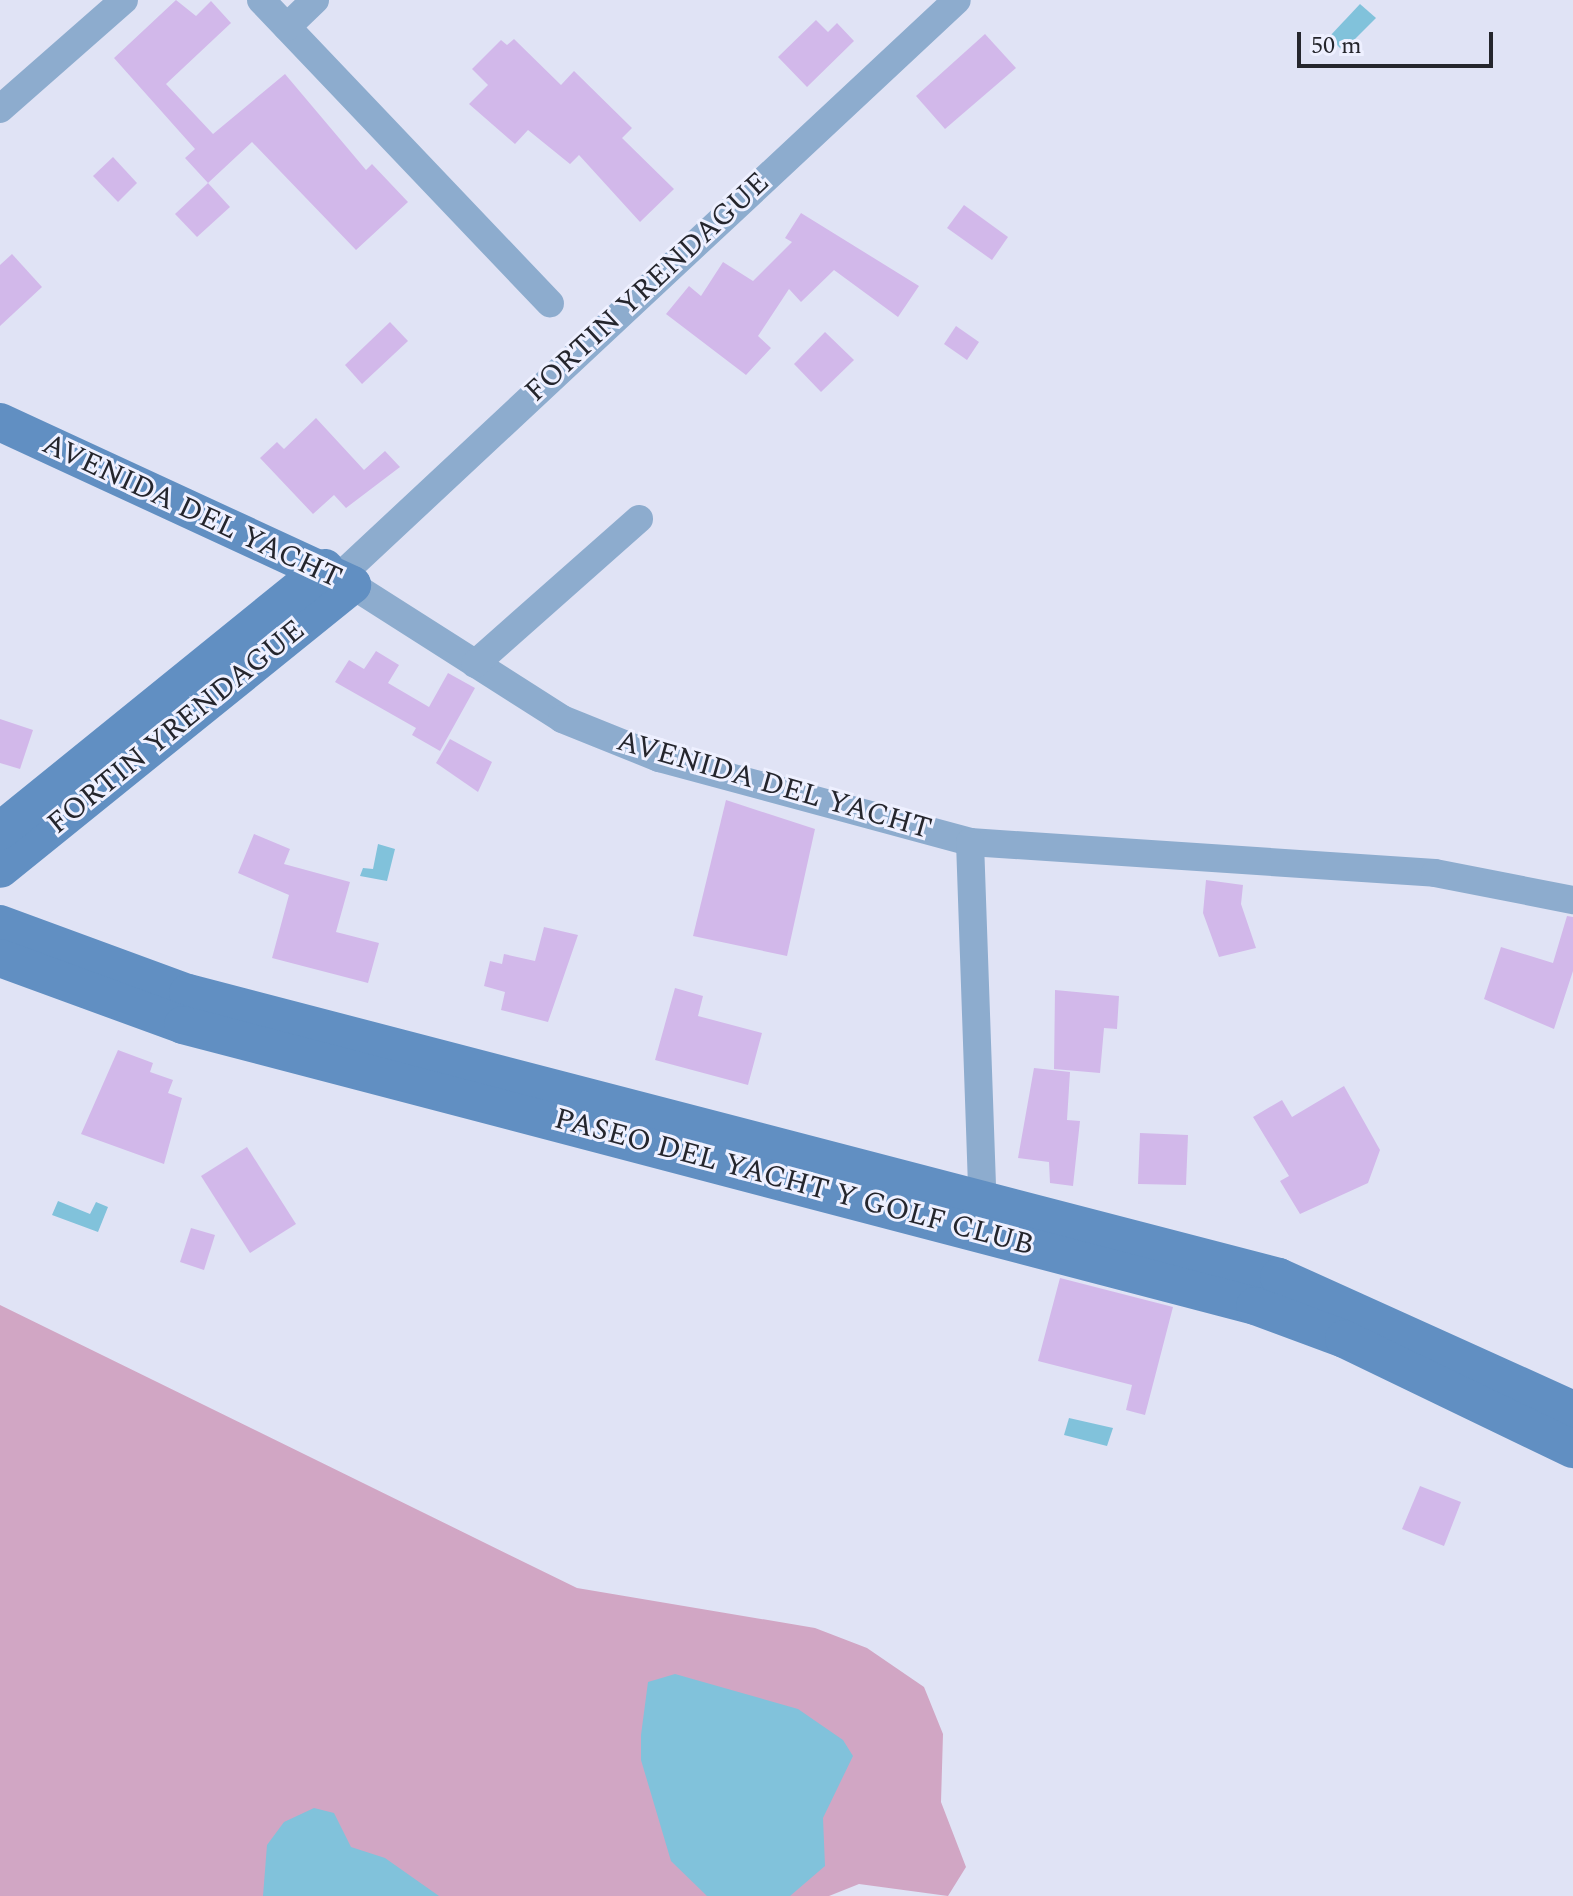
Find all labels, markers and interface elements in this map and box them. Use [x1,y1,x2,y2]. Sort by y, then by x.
scale bar [1301,16,1497,66]
text: 50 m [1311,28,1362,64]
street label: FORTIN YRENDAGUE [517,164,777,410]
street label: AVENIDA DEL YACHT [37,426,347,596]
street label: FORTIN YRENDAGUE [40,612,312,842]
street label: AVENIDA DEL YACHT [612,723,936,847]
street label: PASEO DEL YACHT Y GOLF CLUB [550,1101,1038,1263]

